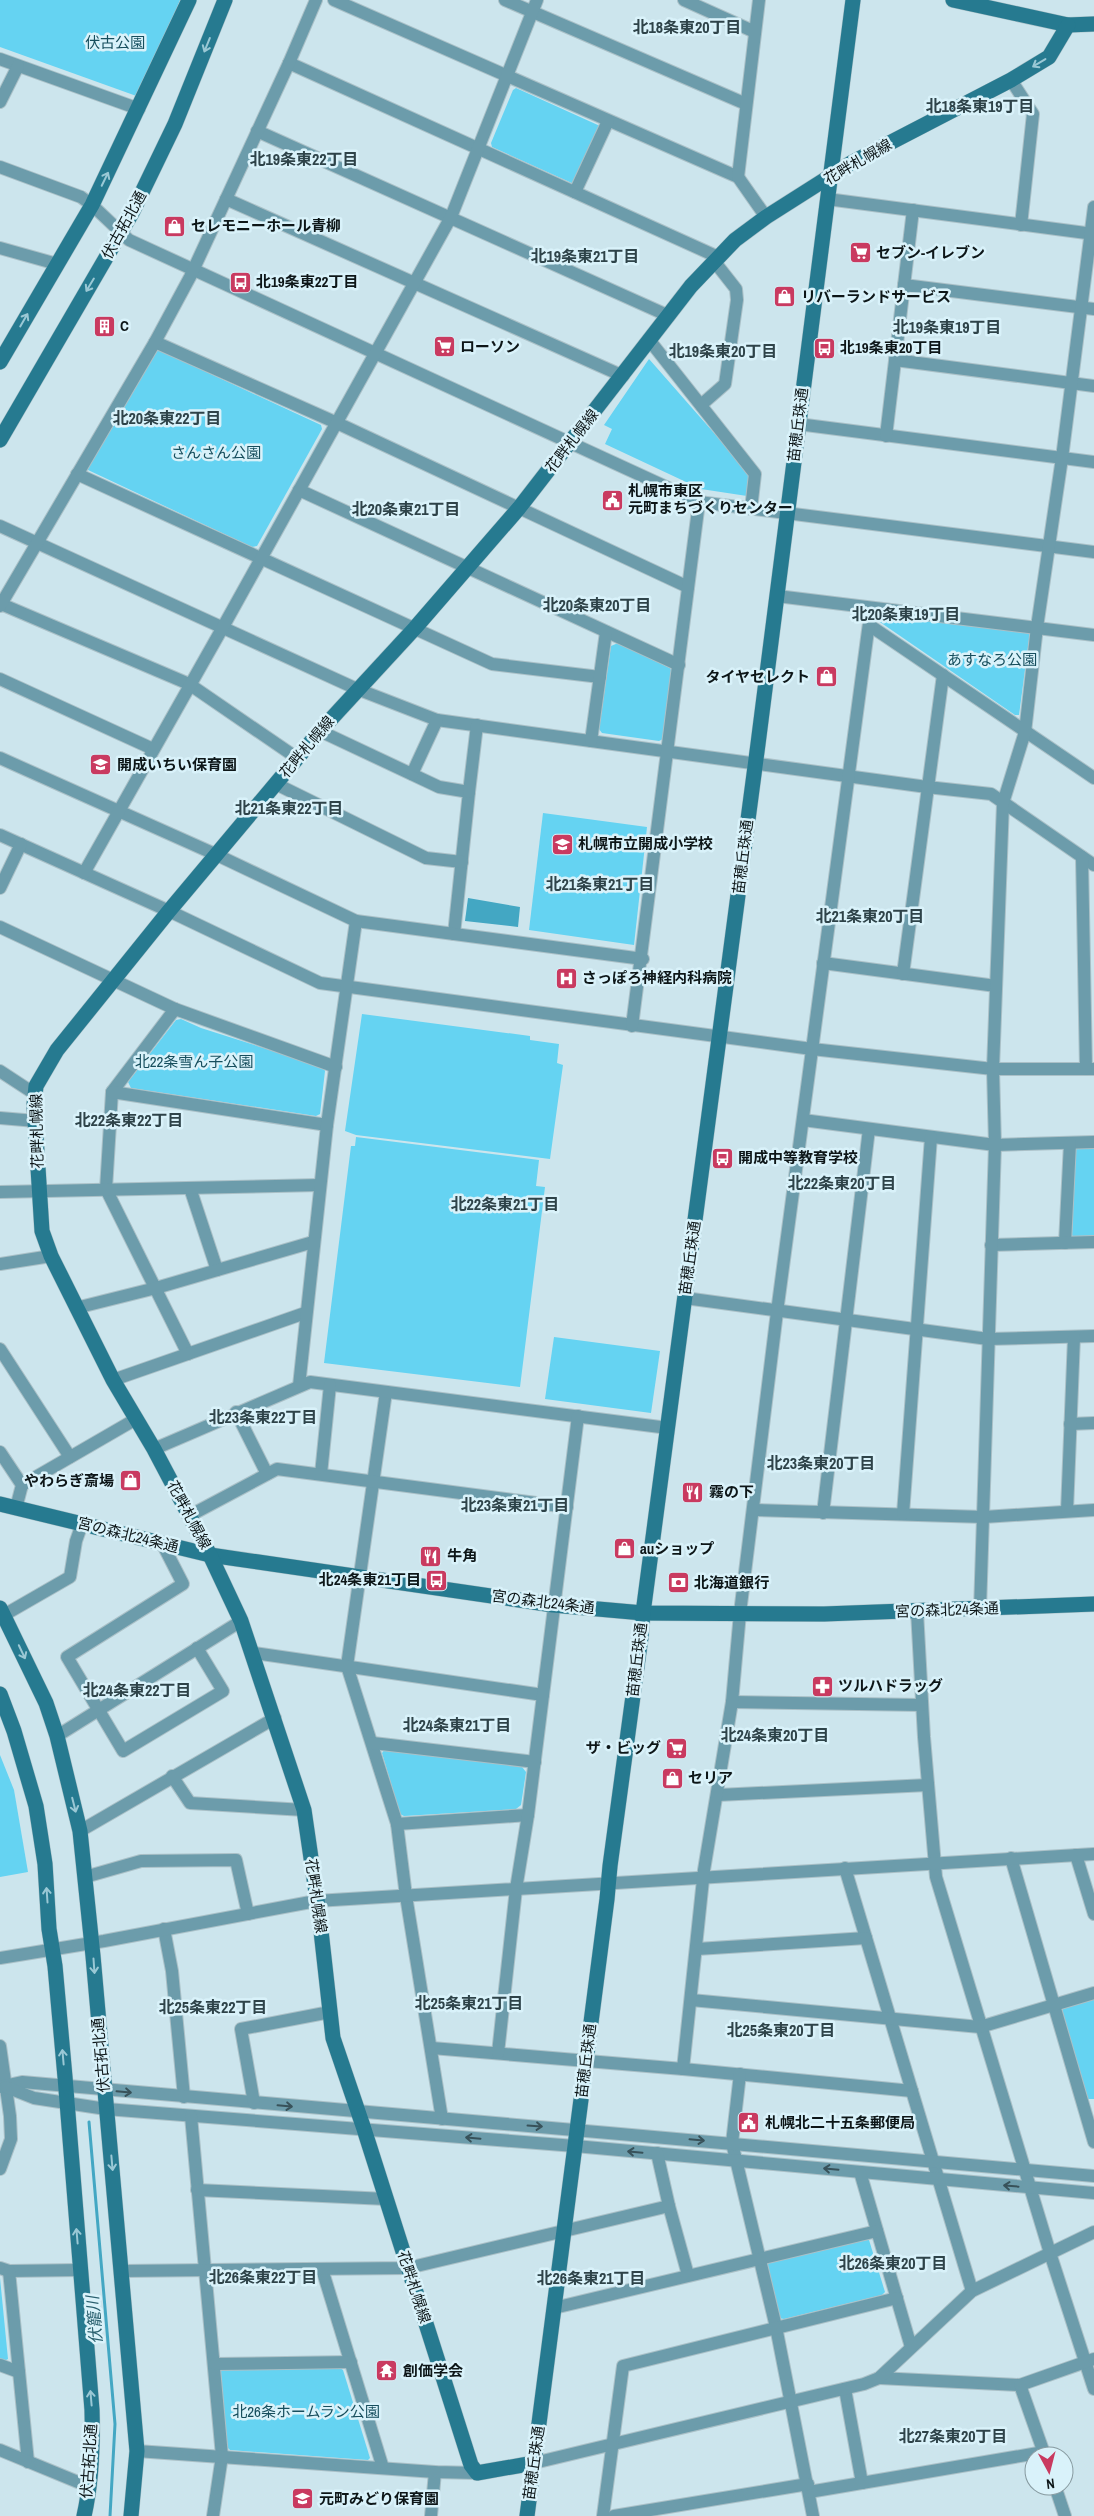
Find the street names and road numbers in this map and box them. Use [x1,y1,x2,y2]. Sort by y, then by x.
street label: 花畔札幌線 [820,134,895,189]
street label: 伏古拓北通 [96,187,151,263]
street label: 苗穂丘珠通 [783,386,812,463]
street label: 花畔札幌線 [540,405,603,477]
street label: 花畔札幌線 [274,711,339,782]
street label: 苗穂丘珠通 [728,818,757,895]
street label: 花畔札幌線 [25,1093,48,1169]
street label: 苗穂丘珠通 [674,1219,705,1297]
street label: 花畔札幌線 [163,1477,216,1553]
street label: 宮の森北24条通 [75,1512,181,1557]
street label: 宮の森北24条通 [490,1585,596,1618]
street label: 宮の森北24条通 [895,1597,999,1622]
street label: 苗穂丘珠通 [622,1621,651,1698]
street label: 花畔札幌線 [301,1857,332,1935]
street label: 伏古拓北通 [87,2017,114,2093]
street label: 苗穂丘珠通 [571,2022,600,2099]
street label: 花畔札幌線 [393,2248,436,2326]
street label: 伏古拓北通 [75,2423,102,2499]
street label: 苗穂丘珠通 [518,2424,549,2502]

